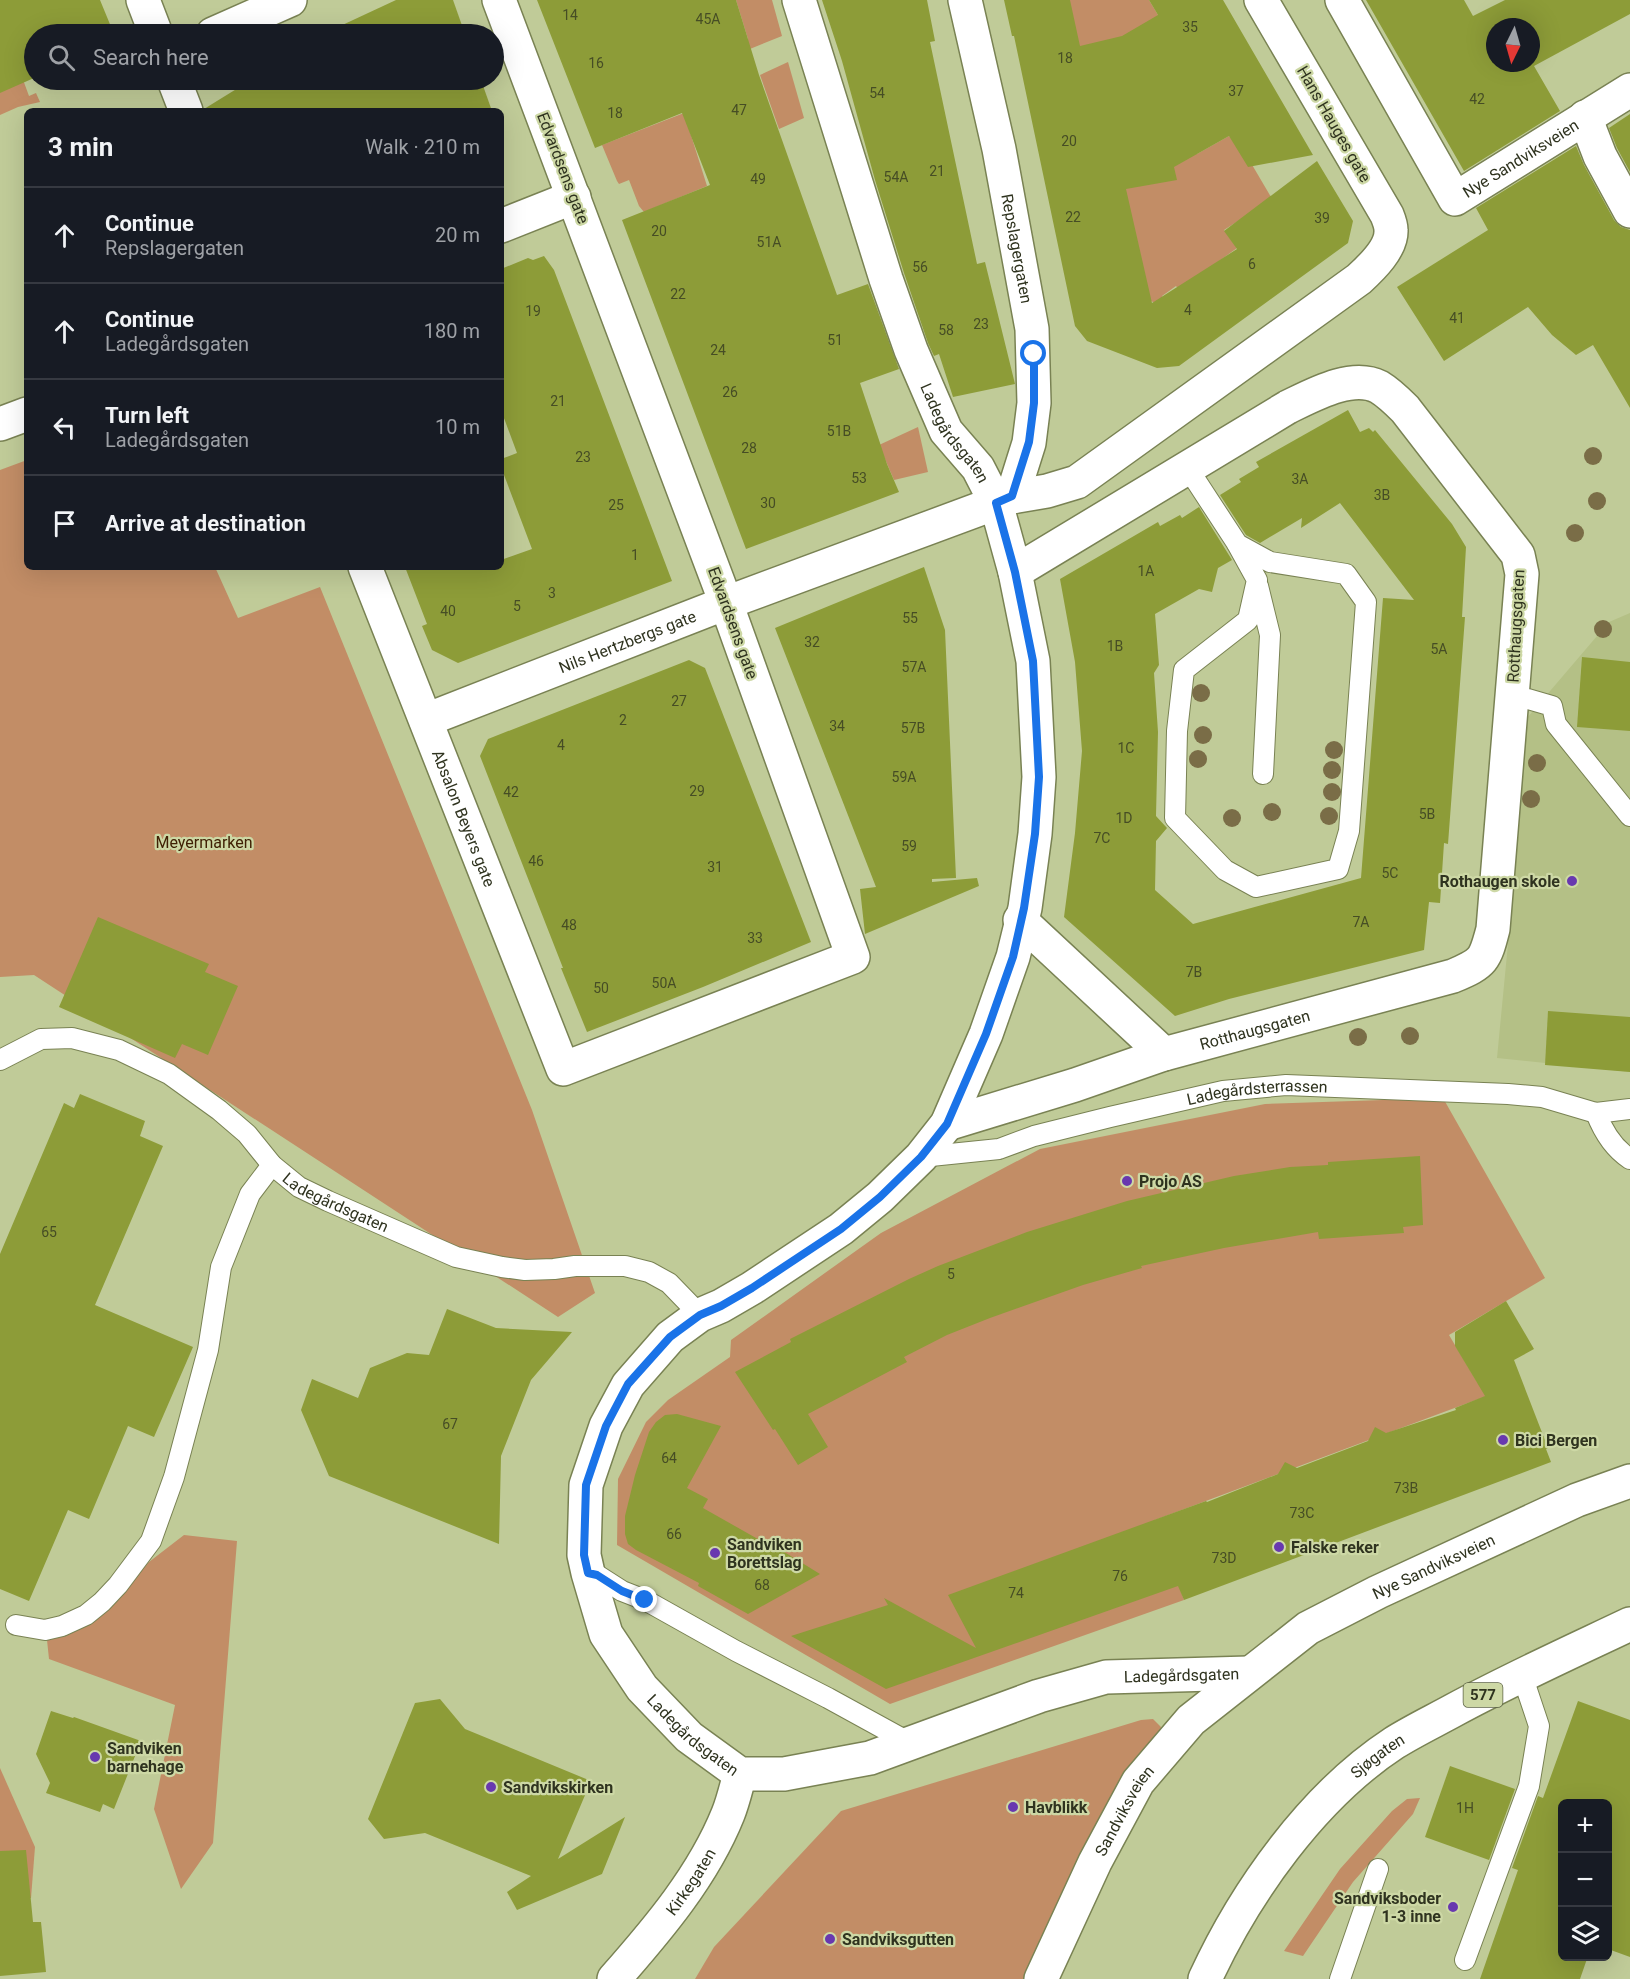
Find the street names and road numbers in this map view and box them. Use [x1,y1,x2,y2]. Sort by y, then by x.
street label: Hans Hauges gate [1293,62,1375,186]
street label: Edvardsens gate [533,110,593,226]
street label: Nye Sandviksveien [1459,115,1582,201]
street label: Repslagergaten [998,192,1037,305]
street label: Ladegårdsgaten [917,380,993,486]
street label: Edvardsens gate [704,564,762,682]
street label: Rotthaugsgaten [1504,569,1528,683]
street label: Nils Hertzbergs gate [556,606,699,677]
street label: Absalon Beyers gate [429,747,500,889]
street label: Rotthaugsgaten [1198,1006,1312,1053]
street label: Ladegårdsterrassen [1185,1075,1328,1109]
street label: Ladegårdsgaten [279,1168,392,1236]
street label: Nye Sandviksveien [1369,1530,1498,1603]
street label: Ladegårdsgaten [1124,1664,1239,1686]
road number: 577 [1464,1683,1502,1707]
street label: Ladegårdsgaten [643,1690,743,1780]
street label: Sjøgaten [1346,1729,1408,1782]
street label: Sandviksveien [1091,1761,1158,1859]
street label: Kirkegaten [662,1845,719,1919]

